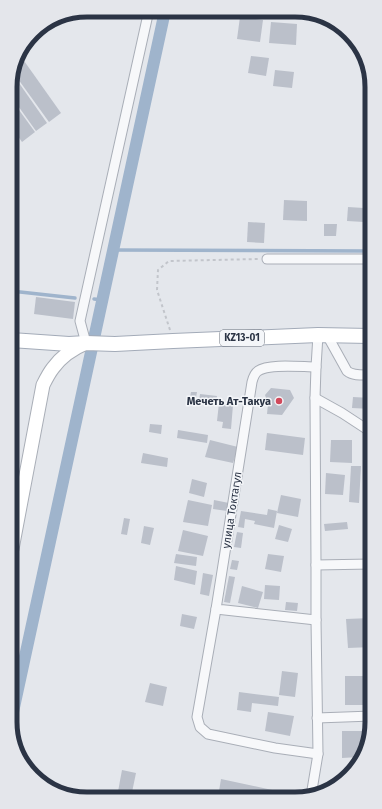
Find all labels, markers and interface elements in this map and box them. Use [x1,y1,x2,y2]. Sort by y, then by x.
road number: KZ13-01 [220,330,264,346]
place label: Мечеть Ат-Такуа [187,395,271,408]
marker: Мечеть Ат-Такуа [274,396,284,406]
street label: улица Токтагул [220,471,244,549]

